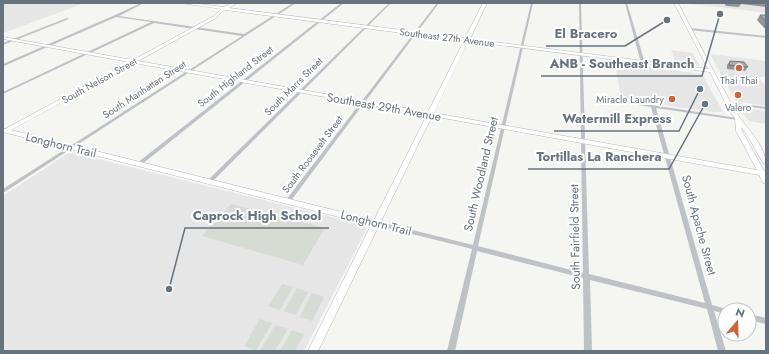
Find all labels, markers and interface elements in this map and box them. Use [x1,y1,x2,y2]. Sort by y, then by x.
callout: El Bracero [546,21,625,46]
street label: Southeast 27th Avenue [398,24,495,51]
text: El Bracero [555,24,618,43]
street label: South Highland Street [194,42,277,111]
callout: ANB - Southeast Branch [541,51,702,76]
street label: South Nelson Street [59,53,140,107]
street label: South Marrs Street [261,53,326,119]
text: ANB - Southeast Branch [549,54,694,73]
street label: South Manhattan Street [100,56,189,122]
marker: Thai Thai [734,63,744,73]
place label: Thai Thai [720,73,758,88]
street label: Southeast 29th Avenue [325,88,443,126]
marker: Valero [733,90,743,100]
place label: Miracle Laundry [596,92,665,107]
marker: Miracle Laundry [667,94,677,104]
place label: Valero [725,100,752,115]
callout: Watermill Express [554,106,679,131]
text: Watermill Express [563,109,672,128]
street label: South Roosevelt Street [278,112,347,196]
street label: South Woodland Street [459,115,503,233]
street label: Longhorn Trail [24,128,98,162]
callout: Tortillas La Ranchera [528,144,669,169]
text: Tortillas La Ranchera [537,147,661,166]
street label: South Apache Street [677,173,721,277]
street label: South Fairfield Street [565,184,585,290]
callout: Caprock High School [185,203,329,228]
text: Caprock High School [193,206,321,225]
street label: Longhorn Trail [339,206,413,240]
north arrow [717,302,757,342]
text: N [734,304,747,322]

